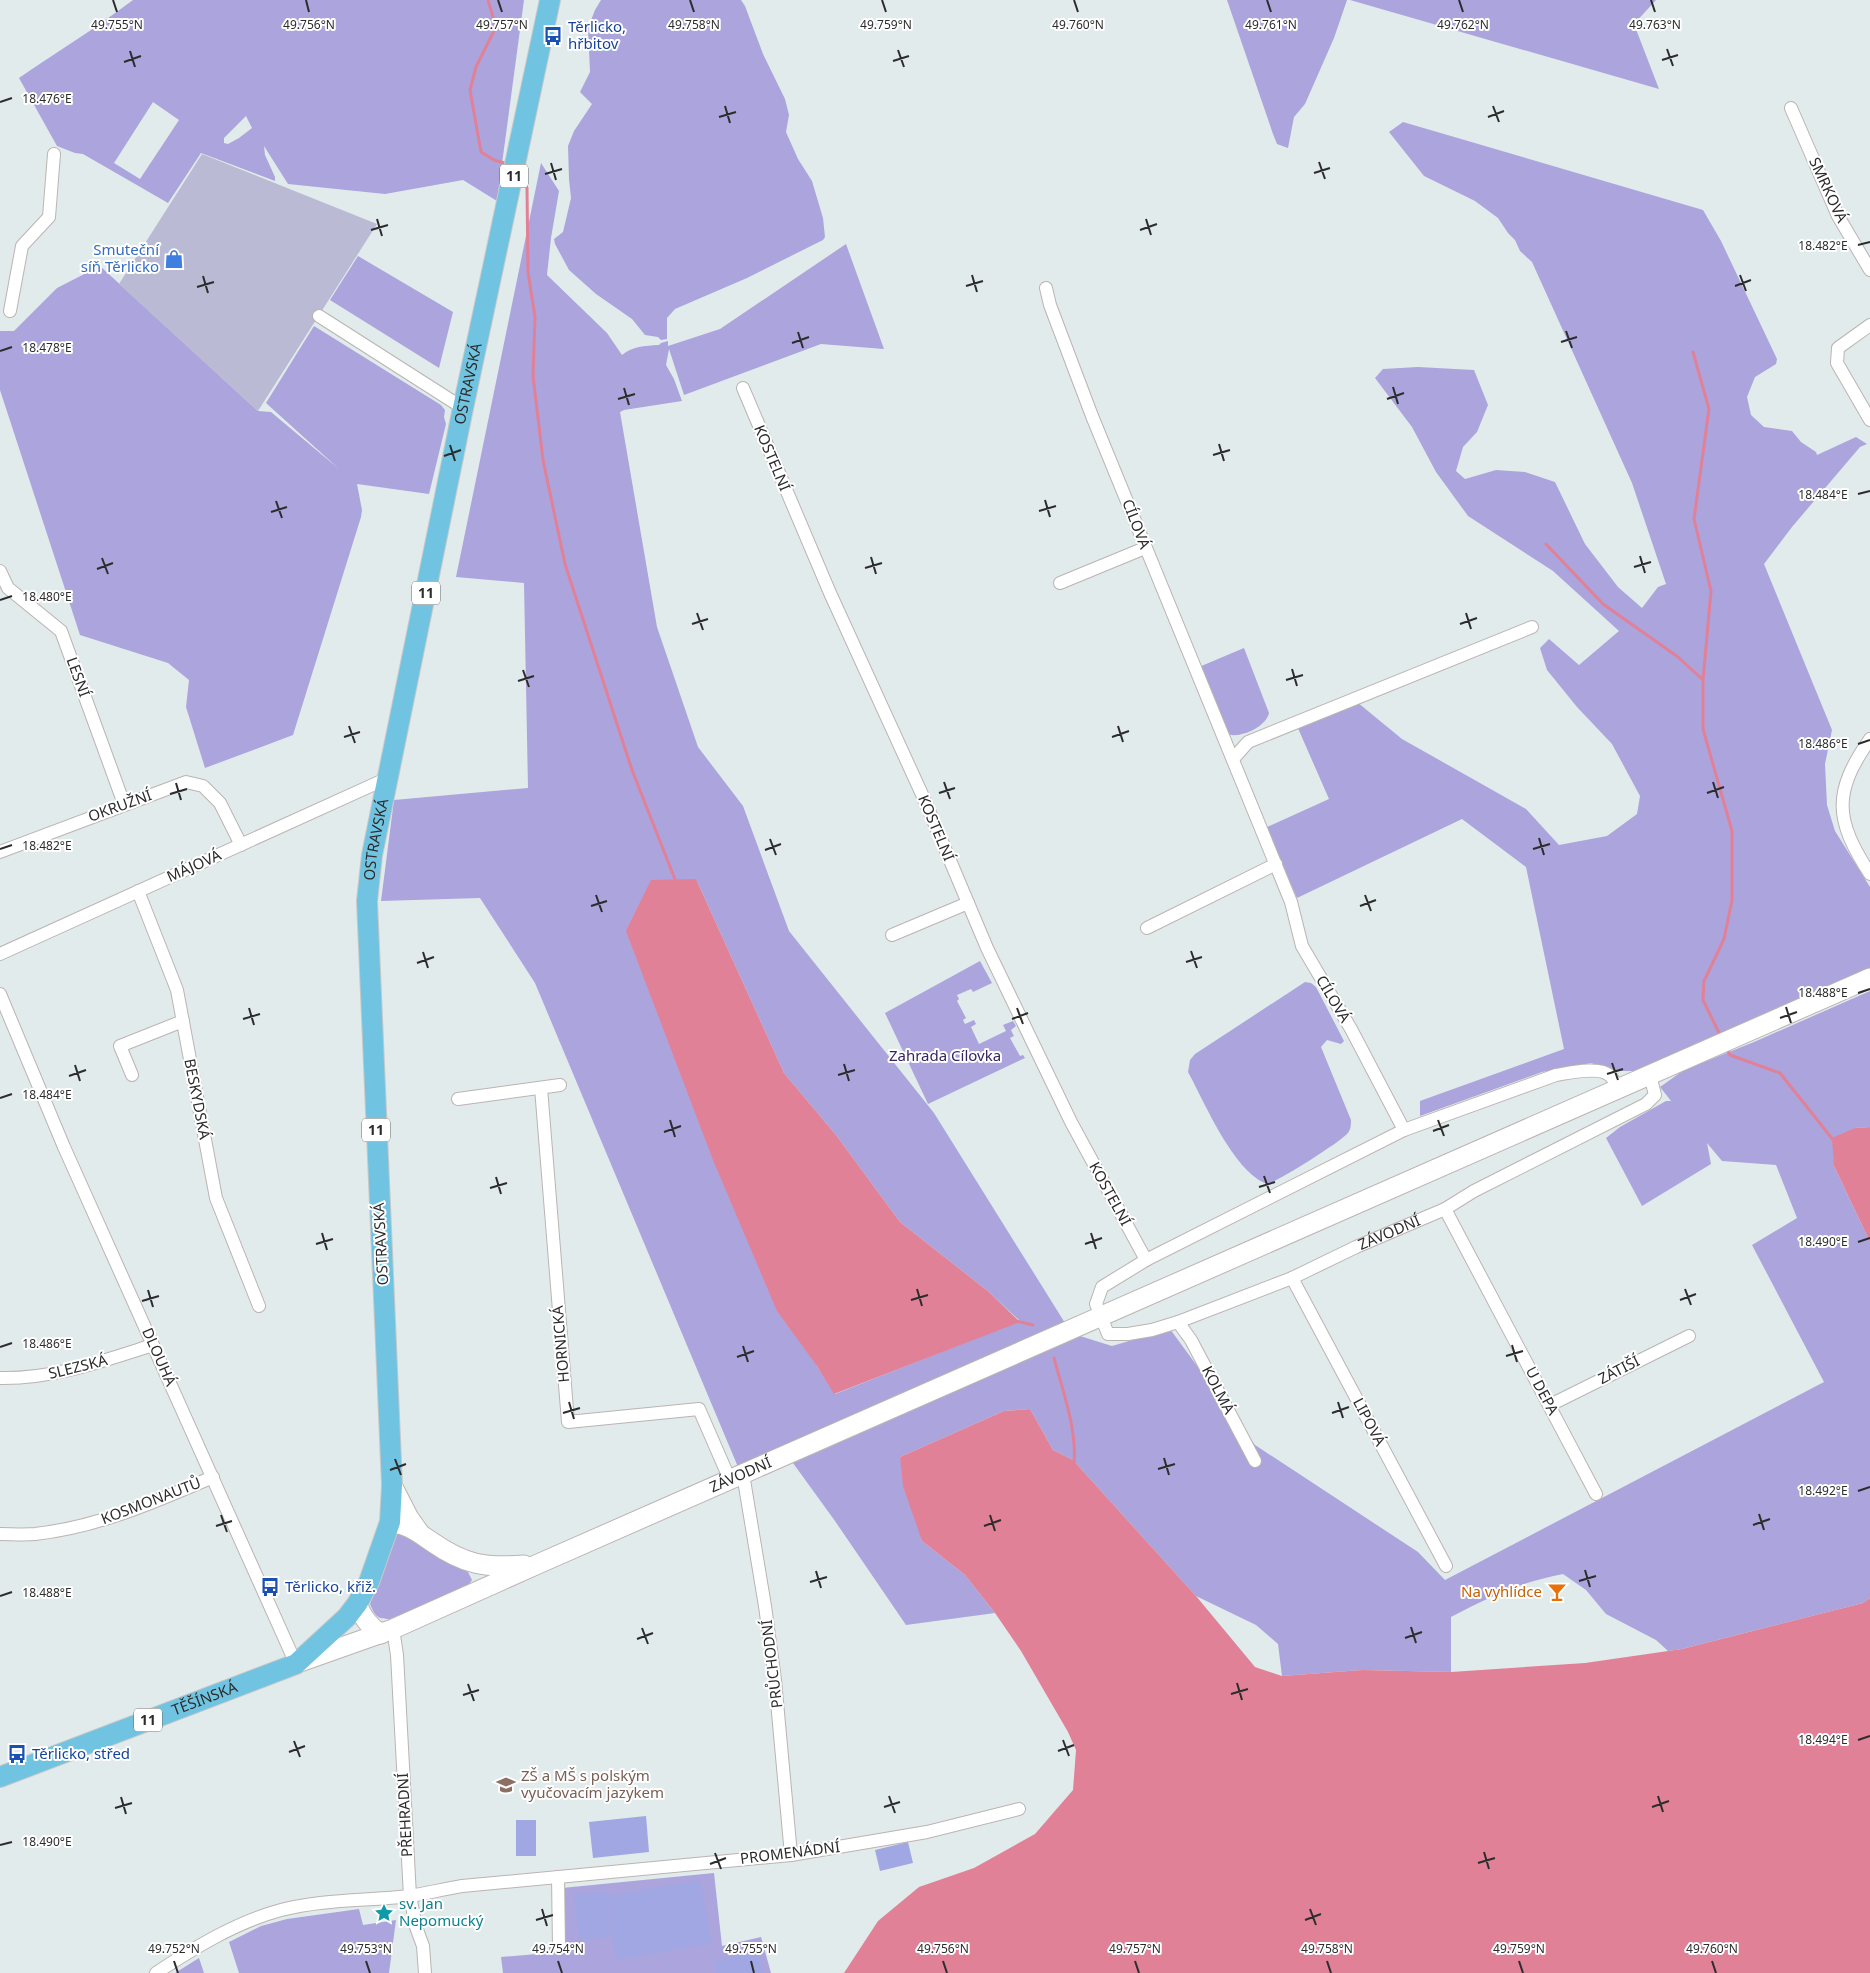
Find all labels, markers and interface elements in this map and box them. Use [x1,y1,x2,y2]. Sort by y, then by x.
text: 49.755°N [91,16,143,33]
text: 49.756°N [283,16,335,33]
text: 49.757°N [476,16,528,33]
place label: Těrlicko, hřbitov [568,16,626,53]
text: 49.758°N [668,16,720,33]
text: 49.759°N [860,16,912,33]
text: 49.760°N [1052,16,1104,33]
text: 49.761°N [1245,16,1297,33]
text: 49.762°N [1437,16,1489,33]
text: 49.763°N [1629,16,1681,33]
bus stop icon: Těrlicko, hřbitov [542,25,564,47]
text: 18.476°E [22,90,72,107]
street label: SMRKOVÁ [1805,154,1853,226]
road number: 11 [500,165,528,188]
text: 18.482°E [1798,237,1848,254]
place label: Smuteční síň Těrlicko [81,239,160,276]
shop icon: Smuteční síň Těrlicko [163,248,185,270]
text: 18.478°E [22,339,72,356]
street label: OSTRAVSKÁ [449,341,486,426]
street label: KOSTELNÍ [750,421,796,494]
text: 18.484°E [1798,486,1848,503]
street label: CÍLOVÁ [1118,496,1156,552]
road number: 11 [412,582,440,604]
text: 18.480°E [22,588,72,605]
street label: LESNÍ [63,654,95,699]
text: 18.486°E [1798,735,1848,752]
street label: OKRUŽNÍ [85,784,154,826]
street label: KOSTELNÍ [914,791,960,864]
street label: OSTRAVSKÁ [358,796,392,881]
text: 18.482°E [22,837,72,854]
street label: MÁJOVÁ [163,844,224,886]
street label: CÍLOVÁ [1312,971,1356,1026]
text: 18.488°E [1798,984,1848,1001]
park label: Zahrada Cílovka [889,1045,1001,1065]
street label: BESKYDSKÁ [180,1057,216,1141]
text: 18.484°E [22,1086,72,1103]
road number: 11 [362,1118,390,1142]
street label: KOSTELNÍ [1085,1158,1137,1229]
street label: OSTRAVSKÁ [368,1202,392,1286]
street label: ZÁVODNÍ [1355,1210,1423,1254]
text: 18.490°E [1798,1233,1848,1250]
street label: HORNICKÁ [547,1304,573,1383]
street label: DLOUHÁ [138,1324,182,1389]
text: 18.486°E [22,1335,72,1352]
street label: SLEZSKÁ [46,1349,110,1383]
street label: ZÁTIŠÍ [1594,1350,1643,1388]
street label: KOLMÁ [1198,1362,1240,1417]
street label: U DEPA [1522,1363,1564,1419]
street label: LIPOVÁ [1349,1394,1391,1449]
street label: ZÁVODNÍ [706,1452,774,1496]
street label: KOSMONAUTŮ [98,1472,203,1528]
text: 18.492°E [1798,1482,1848,1499]
bus stop icon: Těrlicko, křiž. [259,1576,281,1598]
place label: Těrlicko, křiž. [285,1576,376,1596]
place label: Na vyhlídce [1461,1581,1542,1601]
bar icon: Na vyhlídce [1546,1581,1568,1603]
text: 18.488°E [22,1584,72,1601]
street label: PRŮCHODNÍ [756,1619,786,1710]
street label: TĚŠÍNSKÁ [169,1676,240,1720]
road number: 11 [134,1708,162,1732]
text: 18.494°E [1798,1731,1848,1748]
bus stop icon: Těrlicko, střed [6,1743,28,1765]
place label: Těrlicko, střed [32,1743,130,1763]
place label: ZŠ a MŠ s polským vyučovacím jazykem [521,1765,664,1802]
street label: PŘEHRADNÍ [392,1772,416,1858]
school or university icon: ZŠ a MŠ s polským vyučovacím jazykem [495,1774,517,1796]
text: 18.490°E [22,1833,72,1850]
street label: PROMENÁDNÍ [739,1836,841,1868]
place label: sv. Jan Nepomucký [399,1893,484,1930]
place icon: sv. Jan Nepomucký [373,1902,395,1924]
text: 49.752°N [148,1940,200,1957]
text: 49.753°N [340,1940,392,1957]
text: 49.754°N [532,1940,584,1957]
text: 49.755°N [725,1940,777,1957]
text: 49.756°N [917,1940,969,1957]
text: 49.757°N [1109,1940,1161,1957]
text: 49.758°N [1301,1940,1353,1957]
text: 49.759°N [1493,1940,1545,1957]
text: 49.760°N [1686,1940,1738,1957]

